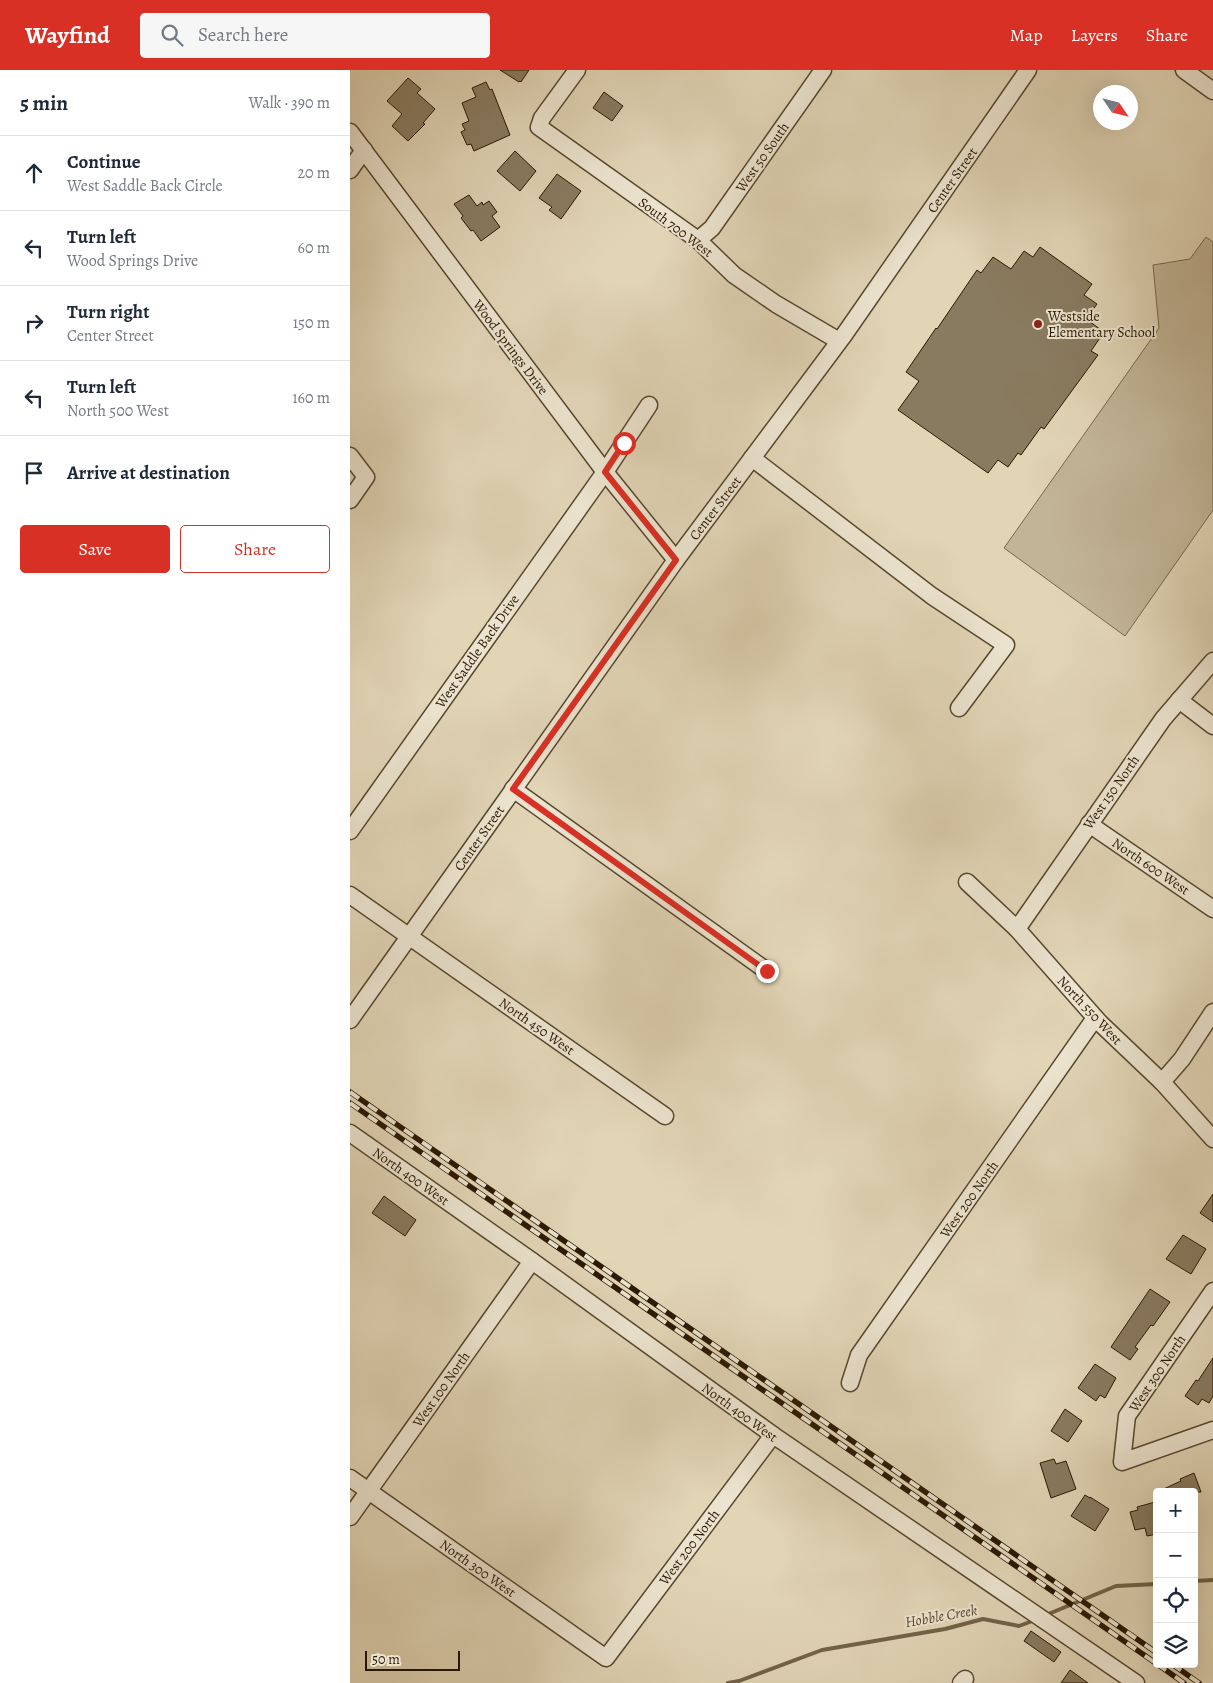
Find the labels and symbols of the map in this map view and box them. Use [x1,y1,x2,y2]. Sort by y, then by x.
north arrow [1093,85,1138,130]
street label: West 50 South [731,118,794,197]
street label: Center Street [923,143,982,217]
street label: South 700 West [635,193,717,262]
street label: Wood Springs Drive [468,295,553,399]
place label: Westside Elementary School [1047,307,1156,342]
marker: Westside Elementary School [1032,318,1044,330]
route start [613,432,636,455]
street label: Center Street [685,472,746,544]
street label: West Saddle Back Drive [430,591,524,713]
street label: West 150 North [1078,751,1144,834]
street label: Center Street [450,801,509,875]
street label: North 600 West [1108,833,1194,900]
route end [756,960,779,983]
street label: North 550 West [1053,972,1127,1049]
street label: North 450 West [495,993,579,1060]
street label: North 400 West [369,1143,453,1210]
street label: West 200 North [935,1157,1003,1242]
street label: West 300 North [1124,1331,1190,1416]
street label: West 100 North [408,1347,475,1432]
street label: North 400 West [698,1378,782,1447]
street label: West 200 North [654,1505,724,1590]
street label: North 300 West [436,1535,520,1602]
water label: Hobble Creek [903,1600,979,1632]
scale bar [365,1648,460,1671]

